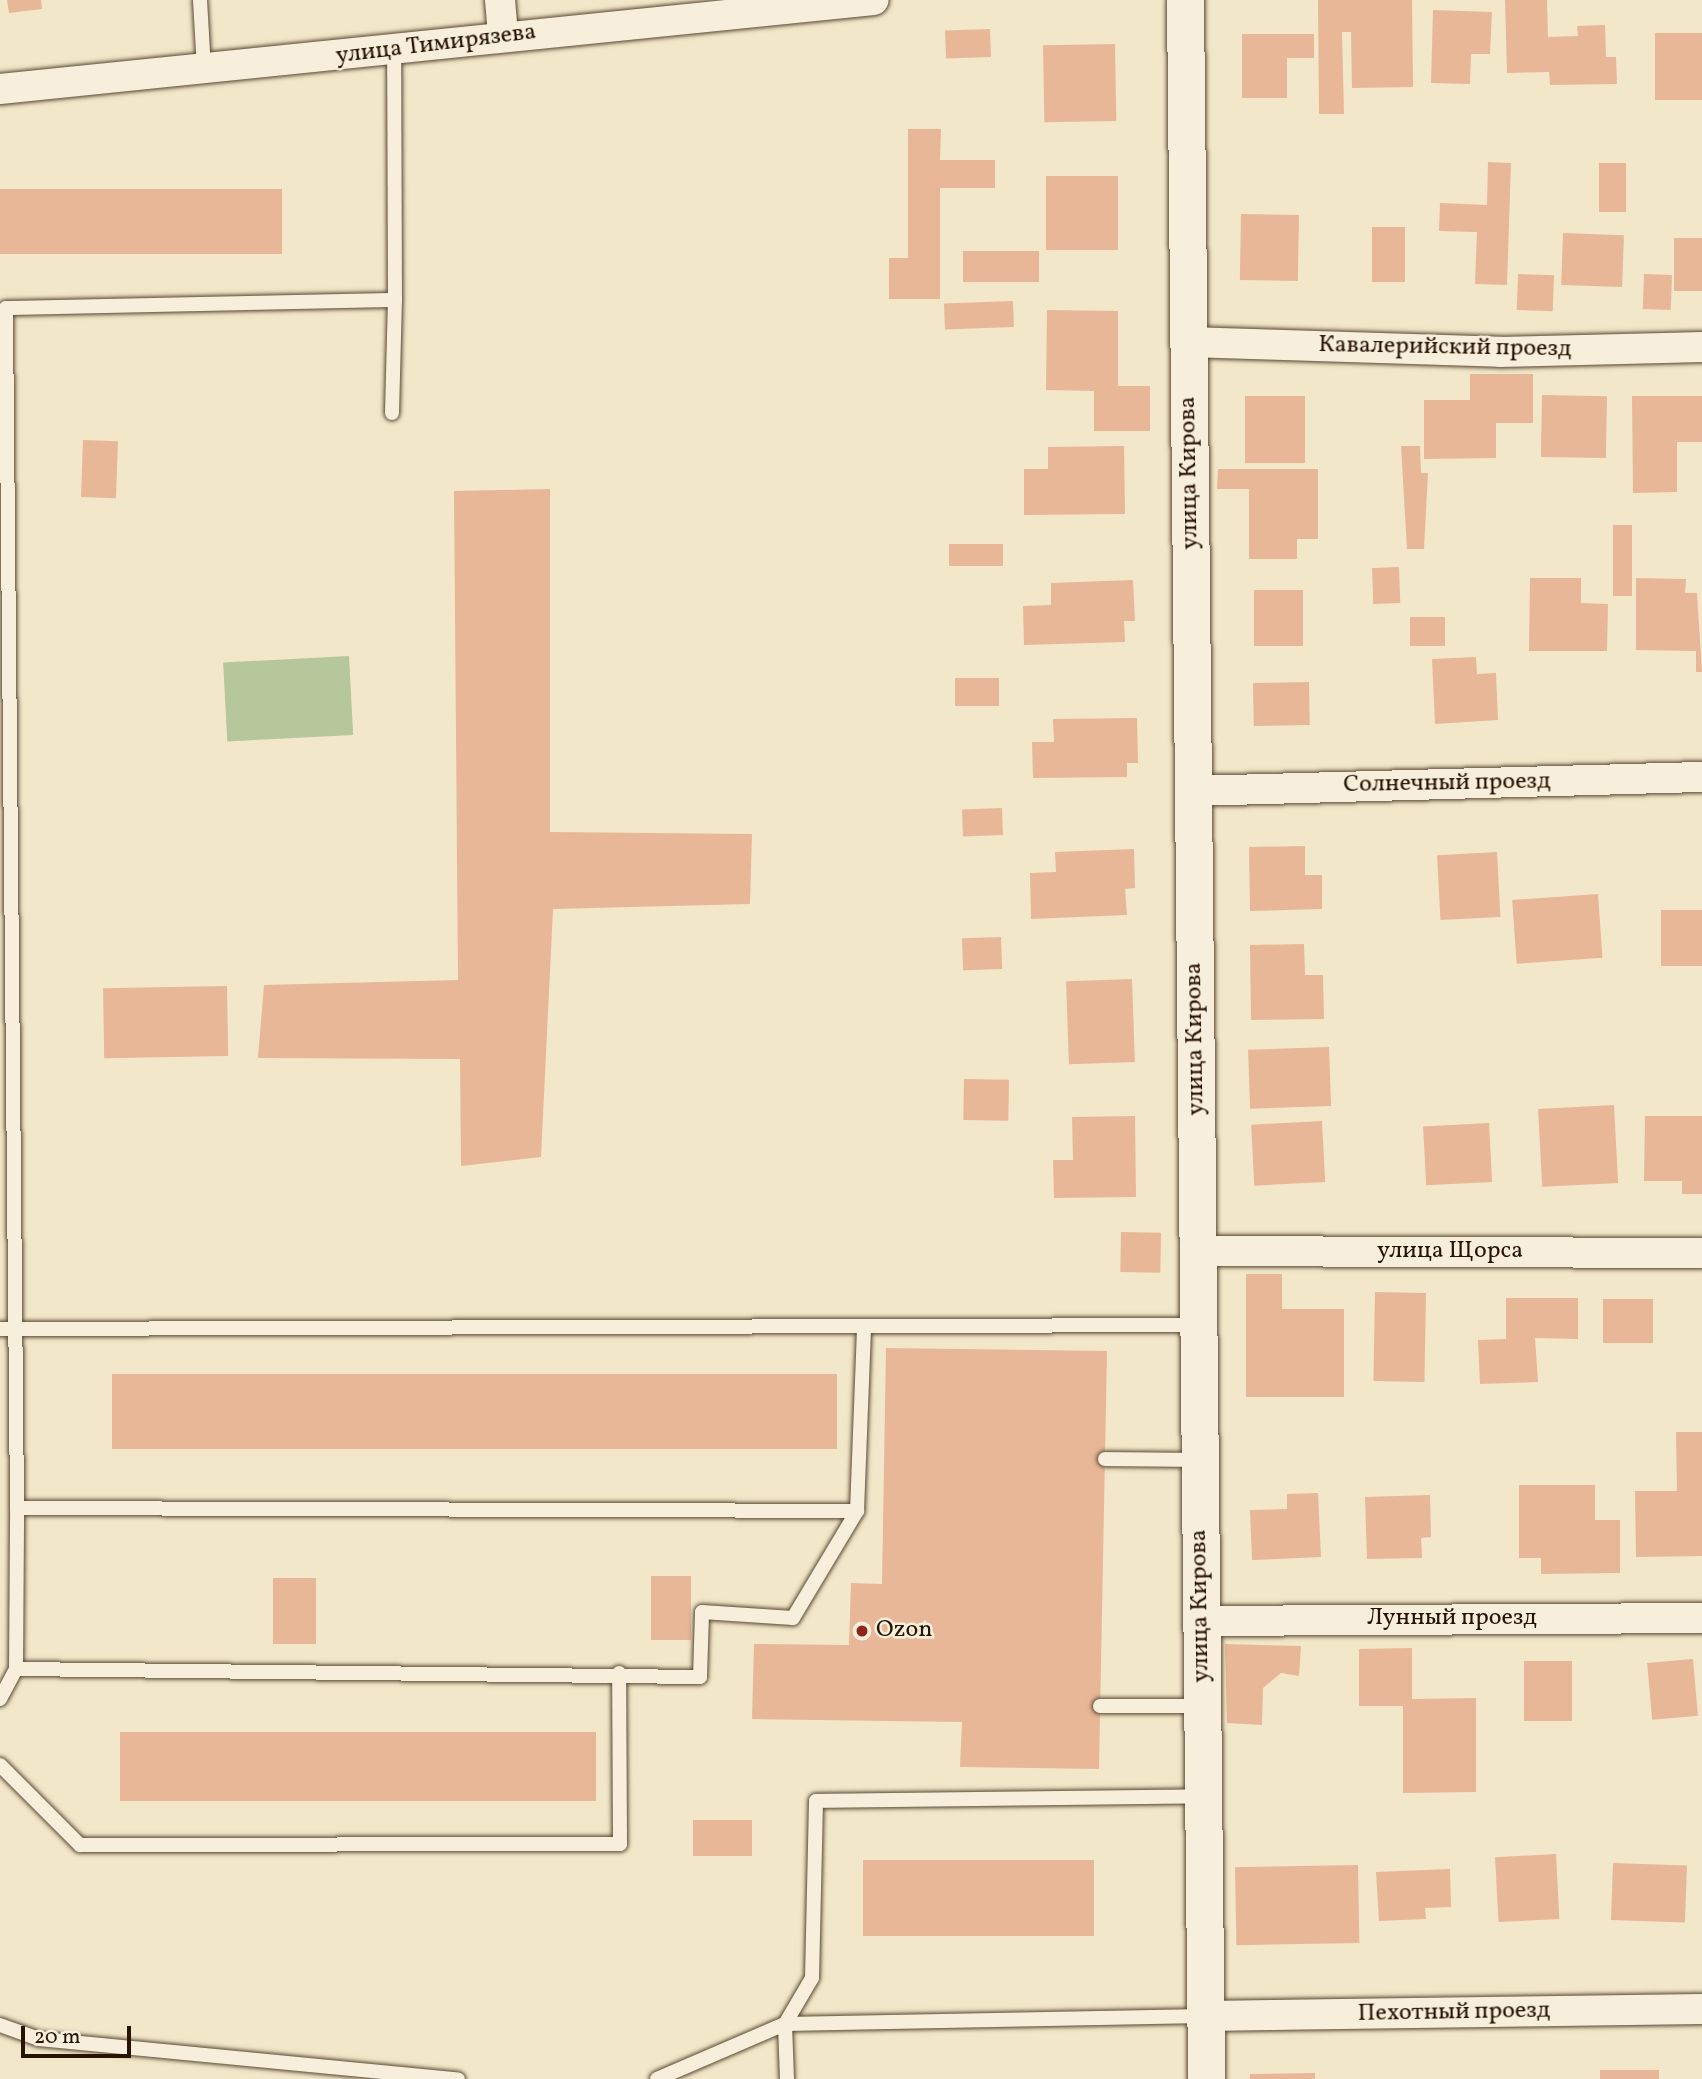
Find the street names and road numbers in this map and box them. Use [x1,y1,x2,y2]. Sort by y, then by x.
street label: улица Тимирязева [334,18,538,72]
street label: Кавалерийский проезд [1318,331,1572,365]
street label: улица Кирова [1174,396,1206,550]
street label: Солнечный проезд [1343,768,1551,800]
street label: улица Кирова [1180,962,1212,1116]
street label: улица Щорса [1377,1238,1523,1266]
street label: улица Кирова [1185,1529,1217,1683]
street label: Лунный проезд [1367,1605,1537,1633]
street label: Пехотный проезд [1357,1997,1551,2029]

